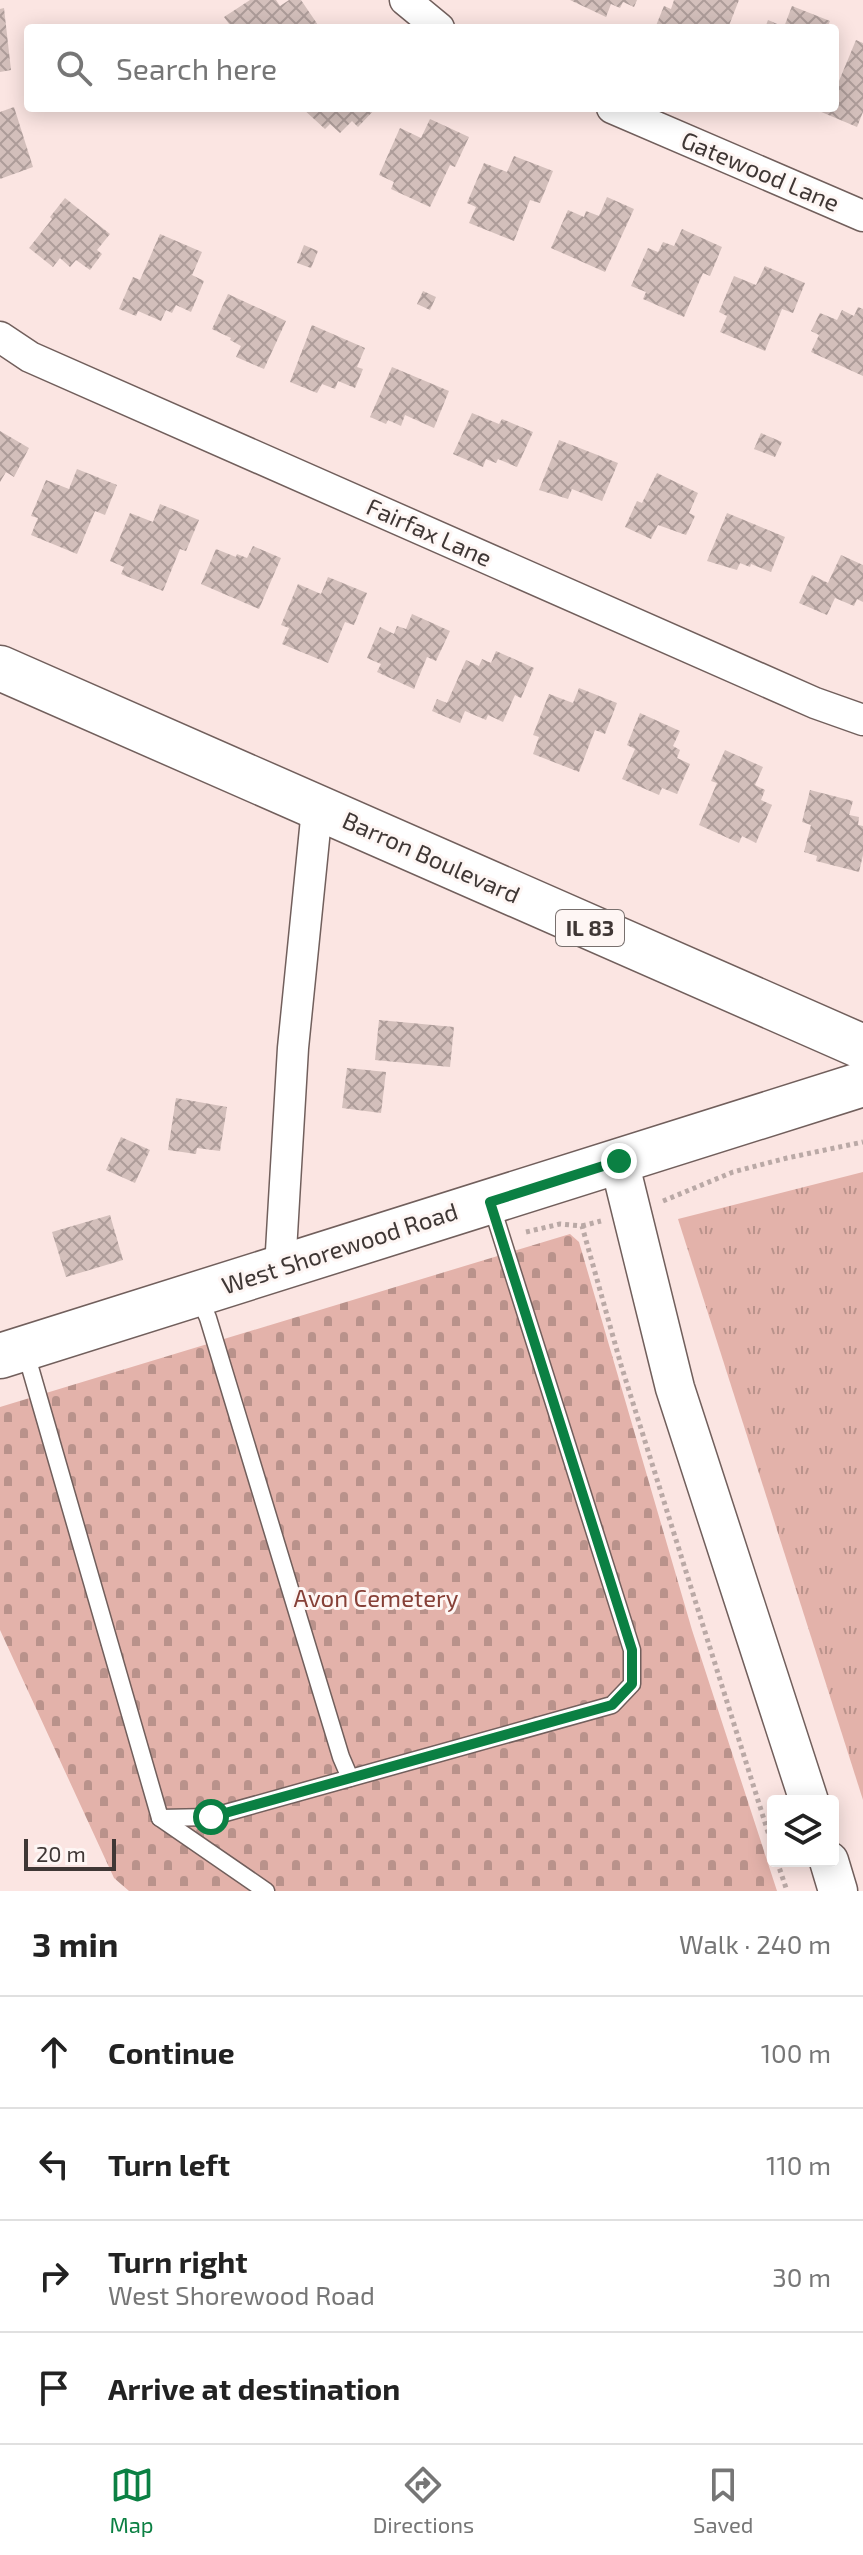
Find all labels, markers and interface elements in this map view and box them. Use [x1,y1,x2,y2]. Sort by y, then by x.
search box [24,24,839,112]
icon: search [52,46,96,90]
text: Search here [116,50,277,86]
street label: Gatewood Lane [677,124,844,217]
street label: Fairfax Lane [363,491,497,572]
street label: Barron Boulevard [338,805,525,909]
road number: IL 83 [556,910,624,946]
route end [601,1143,637,1179]
street label: West Shorewood Road [218,1196,461,1299]
park label: Avon Cemetery [294,1583,459,1612]
map controls [767,1795,839,1867]
button: layers [767,1795,839,1867]
route start [193,1799,229,1835]
scale bar [24,1835,116,1871]
text: 20 m [36,1840,86,1866]
text: 3 min [32,1923,118,1964]
text: Walk · 240 m [679,1928,831,1959]
icon: ahead [32,2030,76,2074]
text: Continue [108,2034,235,2070]
text: 100 m [761,2037,831,2068]
icon: left [32,2142,76,2186]
text: Turn left [108,2146,230,2182]
text: 110 m [766,2149,831,2180]
text: Turn right [108,2243,248,2279]
icon: right [32,2254,76,2298]
text: 30 m [772,2261,831,2292]
text: West Shorewood Road [108,2279,375,2310]
icon: arrive [32,2366,76,2410]
text: Arrive at destination [108,2370,400,2406]
tab: Map [110,2463,154,2537]
tab: Directions [373,2463,474,2537]
tab: Saved [693,2463,753,2537]

